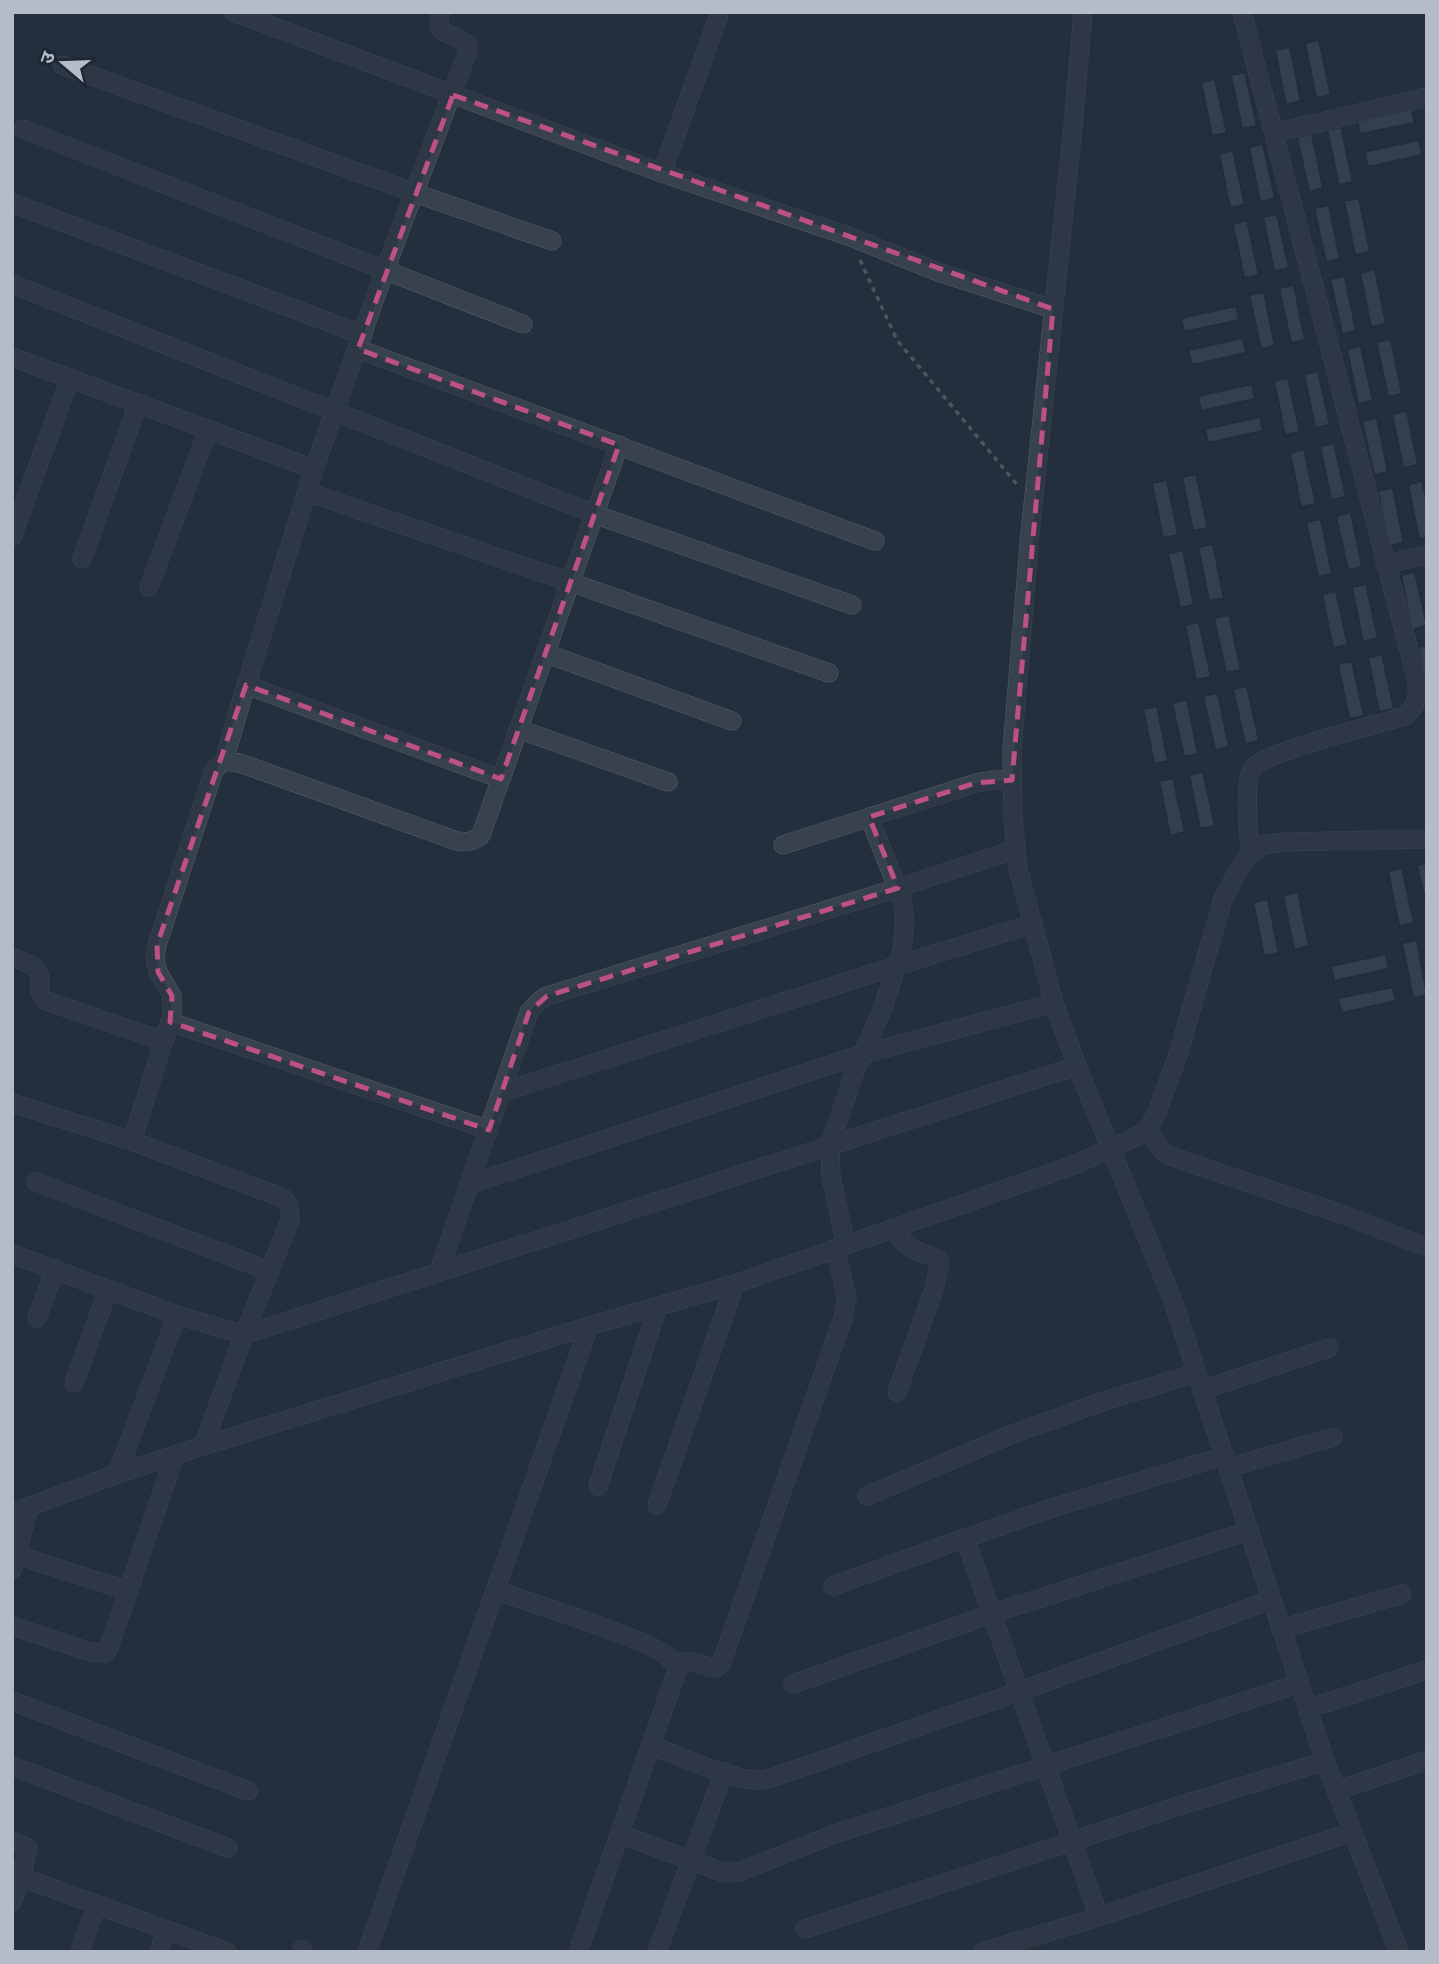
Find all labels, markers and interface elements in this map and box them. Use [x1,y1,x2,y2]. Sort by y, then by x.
north arrow [28,28,98,98]
text: उ [35,48,59,66]

